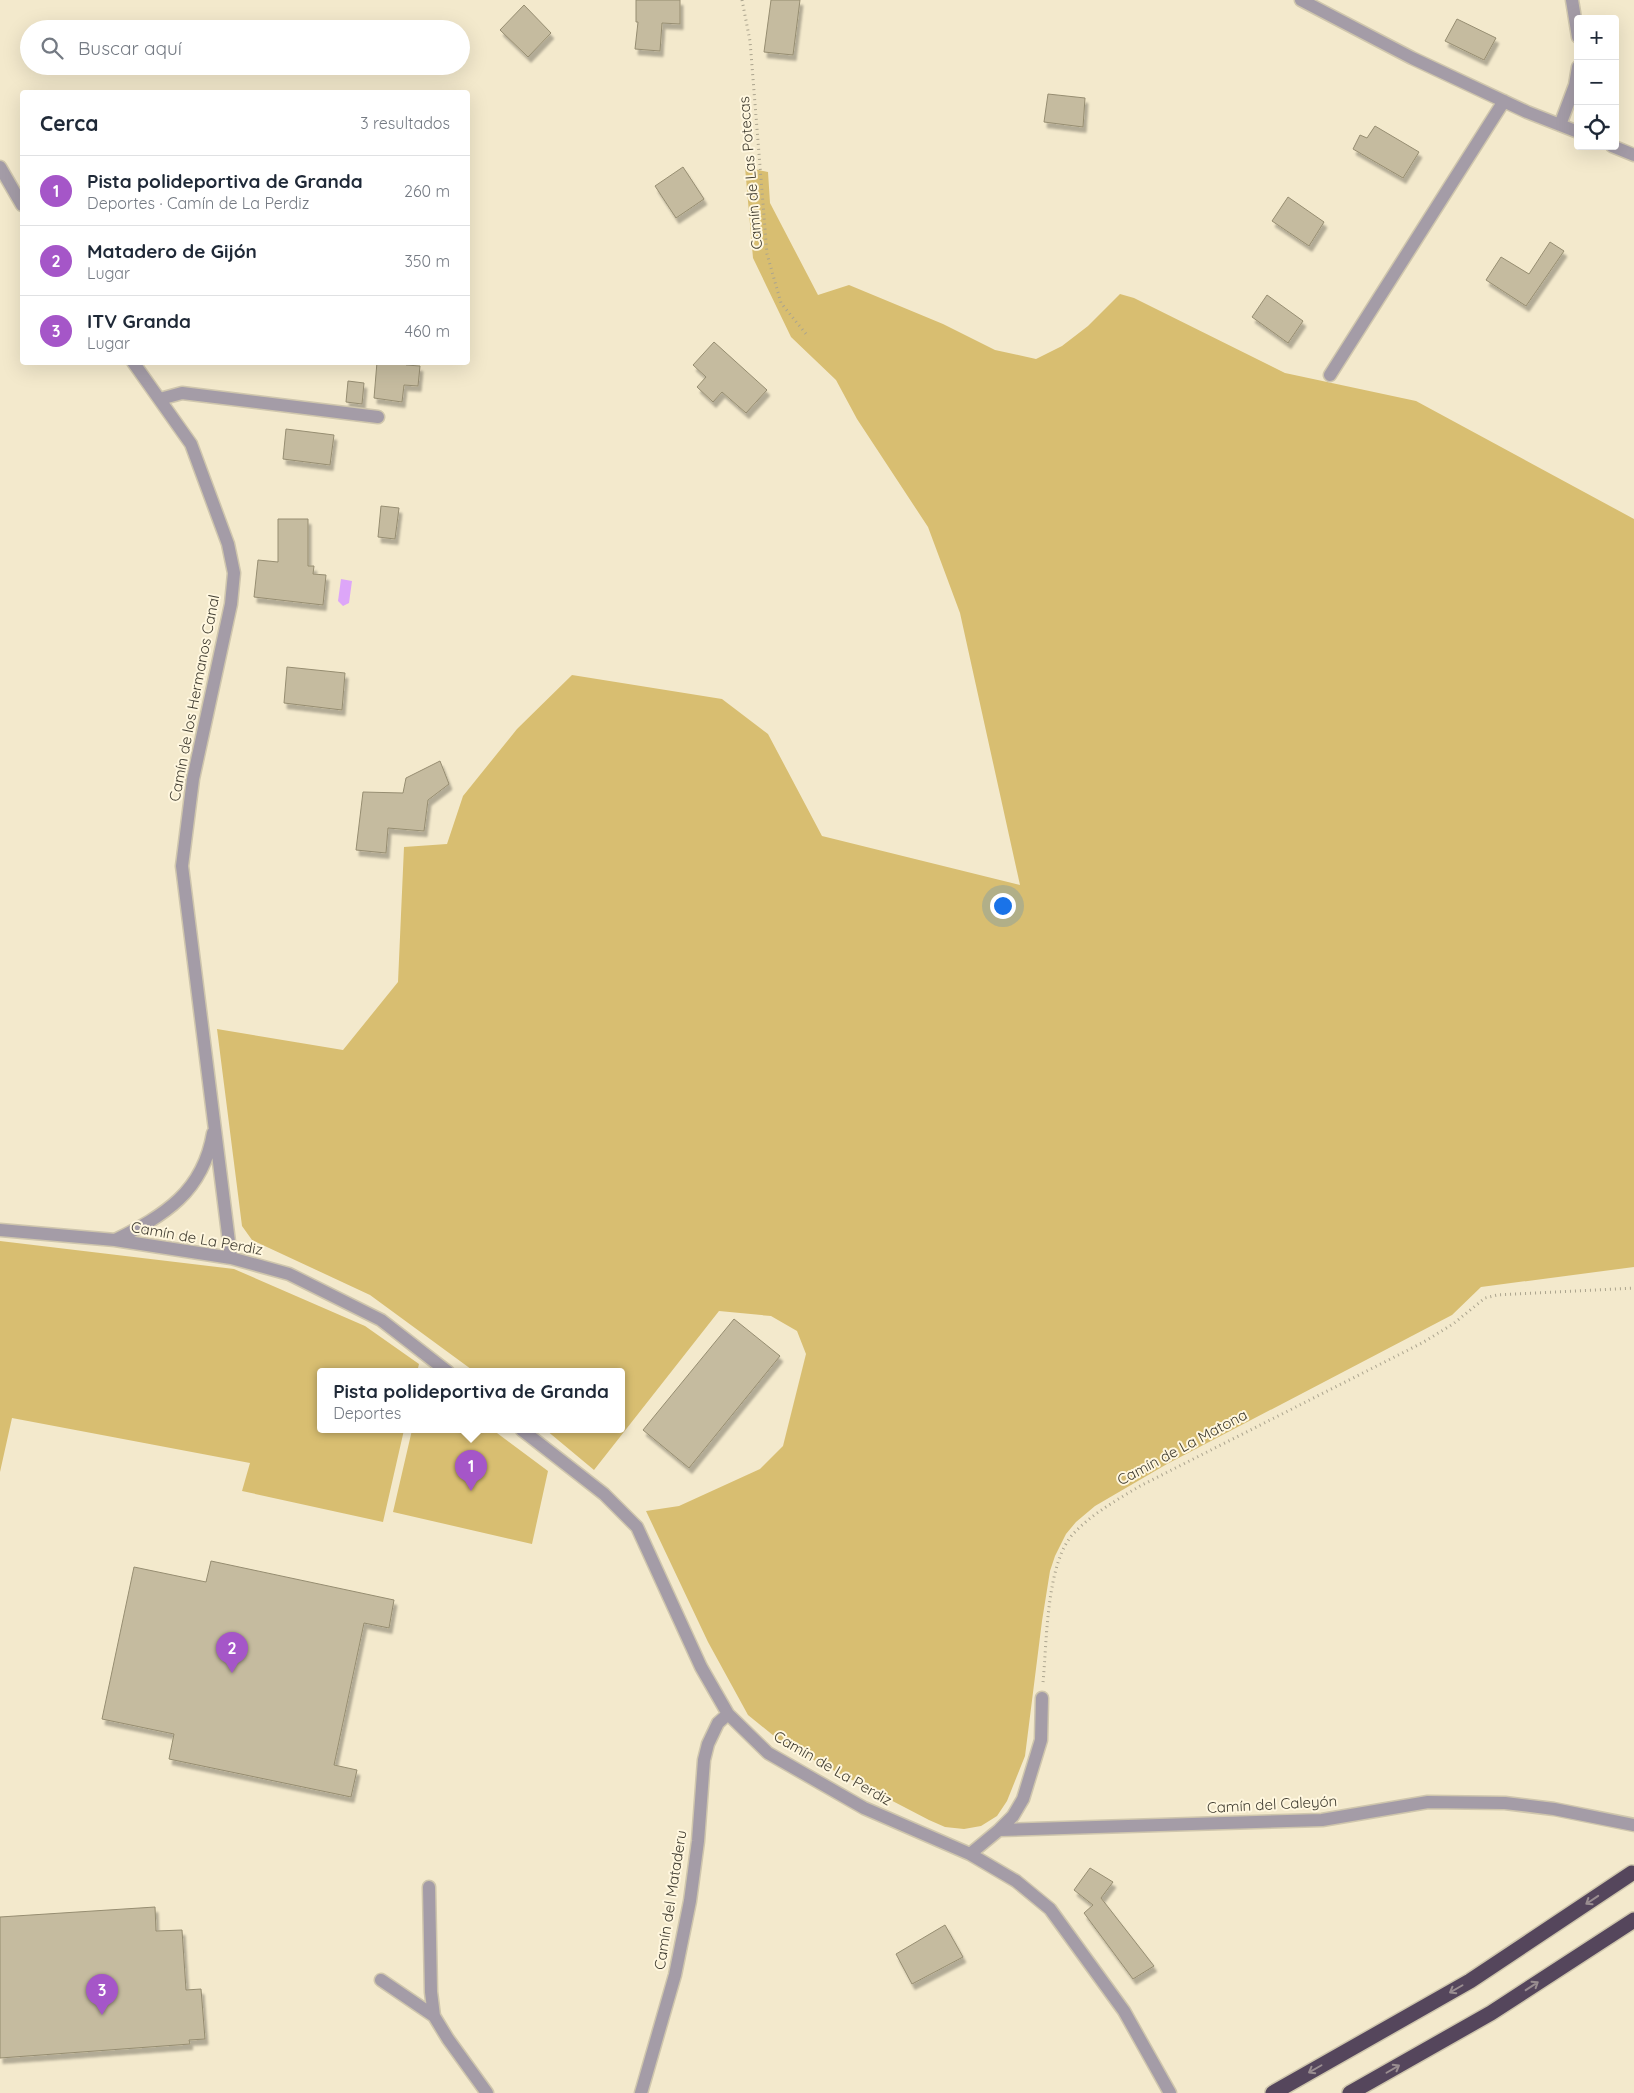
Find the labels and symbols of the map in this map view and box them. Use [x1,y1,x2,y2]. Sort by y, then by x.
street label: Camín de Las Potecas [734,96,766,250]
street label: Camín de los Hermanos Canal [165,593,223,803]
your location [990,893,1016,919]
street label: Camín de La Perdiz [130,1217,264,1259]
street label: Camín de La Matona [1114,1405,1250,1489]
pin: 1 [455,1450,487,1491]
pin: 2 [216,1632,248,1673]
street label: Camín de La Perdiz [770,1726,896,1810]
street label: Camín del Caleyón [1206,1791,1338,1817]
street label: Camín del Mataderu [650,1829,690,1971]
one-way arrow [1585,1895,1599,1905]
pin: 3 [86,1974,118,2015]
one-way arrow [1525,1981,1539,1991]
one-way arrow [1449,1985,1464,1994]
one-way arrow [1385,2064,1400,2074]
one-way arrow [1308,2065,1322,2075]

